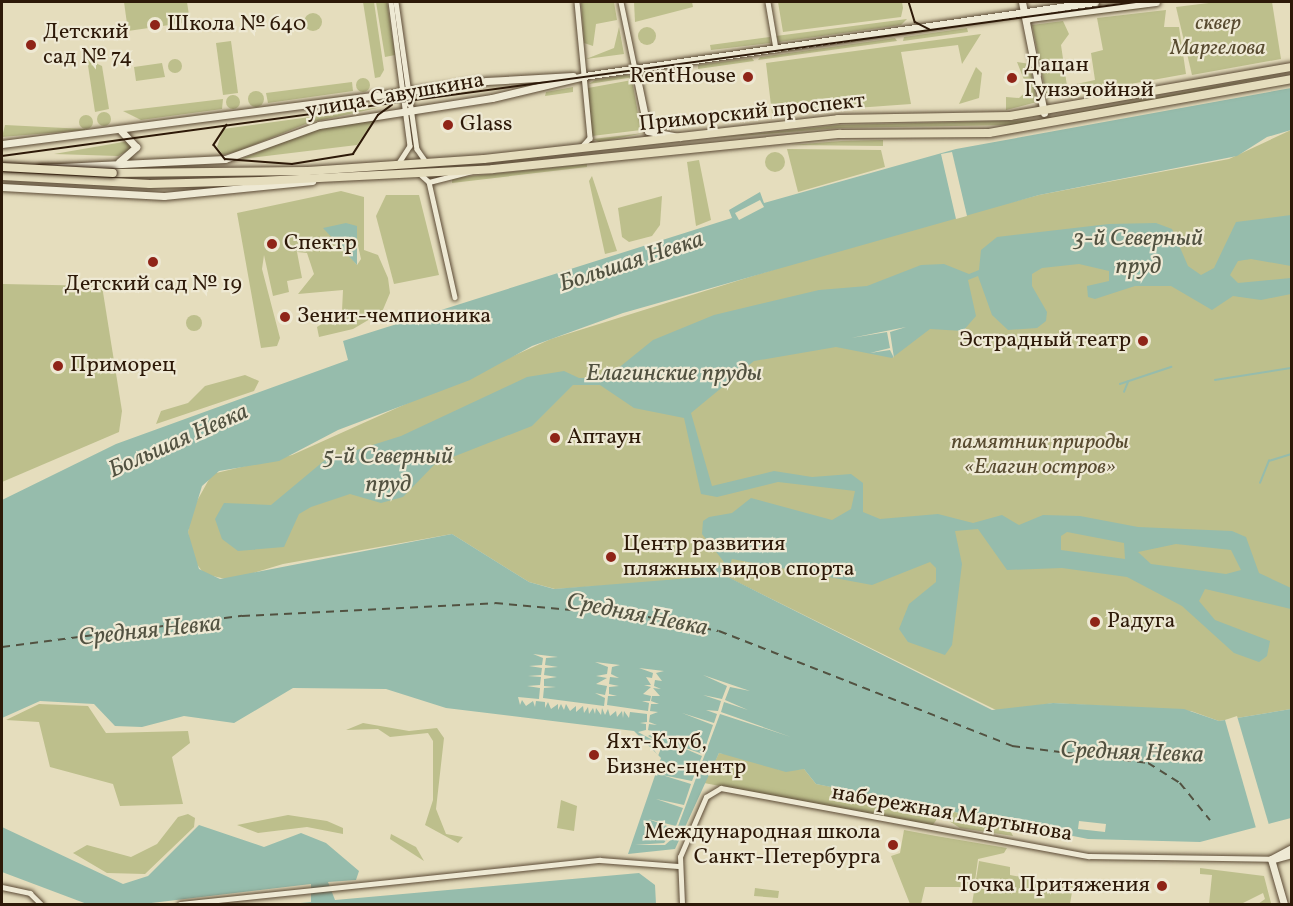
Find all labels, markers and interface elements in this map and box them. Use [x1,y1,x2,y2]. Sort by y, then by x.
park label: сквер Маргелова [1170,10,1266,62]
place label: Школа № 640 [167,12,306,38]
marker: Школа № 640 [148,18,162,32]
place label: Детский сад № 74 [43,19,132,70]
marker: Детский сад № 74 [24,38,38,52]
place label: Дацан Гунзэчойнэй [1024,52,1154,104]
place label: RentHouse [630,64,736,90]
street label: улица Савушкина [304,67,486,125]
marker: RentHouse [741,70,755,84]
marker: Дацан Гунзэчойнэй [1005,71,1019,85]
street label: Приморский проспект [638,88,866,138]
place label: Glass [460,112,512,138]
marker: Glass [441,118,455,132]
water label: Большая Невка [556,226,708,300]
water label: 3-й Северный пруд [1073,226,1203,282]
place label: Спектр [284,231,357,257]
marker: Спектр [265,237,279,251]
marker: Детский сад № 19 [146,255,160,269]
place label: Детский сад № 19 [64,272,242,298]
place label: Зенит-чемпионика [297,304,491,330]
marker: Зенит-чемпионика [278,310,292,324]
place label: Эстрадный театр [959,328,1131,354]
marker: Эстрадный театр [1136,334,1150,348]
place label: Приморец [70,353,176,379]
marker: Приморец [51,359,65,373]
water label: Елагинские пруды [586,361,762,389]
water label: Большая Невка [105,398,253,486]
place label: Аптаун [567,425,641,451]
park label: памятник природы «Елагин остров» [951,429,1129,481]
marker: Аптаун [548,431,562,445]
water label: 5-й Северный пруд [323,444,453,500]
place label: Центр развития пляжных видов спорта [623,531,855,582]
marker: Центр развития пляжных видов спорта [604,550,618,564]
water label: Средняя Невка [564,588,710,644]
place label: Радуга [1107,609,1175,635]
water label: Средняя Невка [77,610,223,654]
marker: Радуга [1088,615,1102,629]
place label: Яхт-Клуб, Бизнес-центр [606,729,746,780]
water label: Средняя Невка [1060,737,1204,771]
marker: Яхт-Клуб, Бизнес-центр [587,748,601,762]
street label: набережная Мартынова [829,780,1075,848]
place label: Международная школа Санкт-Петербурга [644,819,881,870]
marker: Международная школа Санкт-Петербурга [886,838,900,852]
place label: Точка Притяжения [958,873,1150,899]
marker: Точка Притяжения [1155,879,1169,893]

